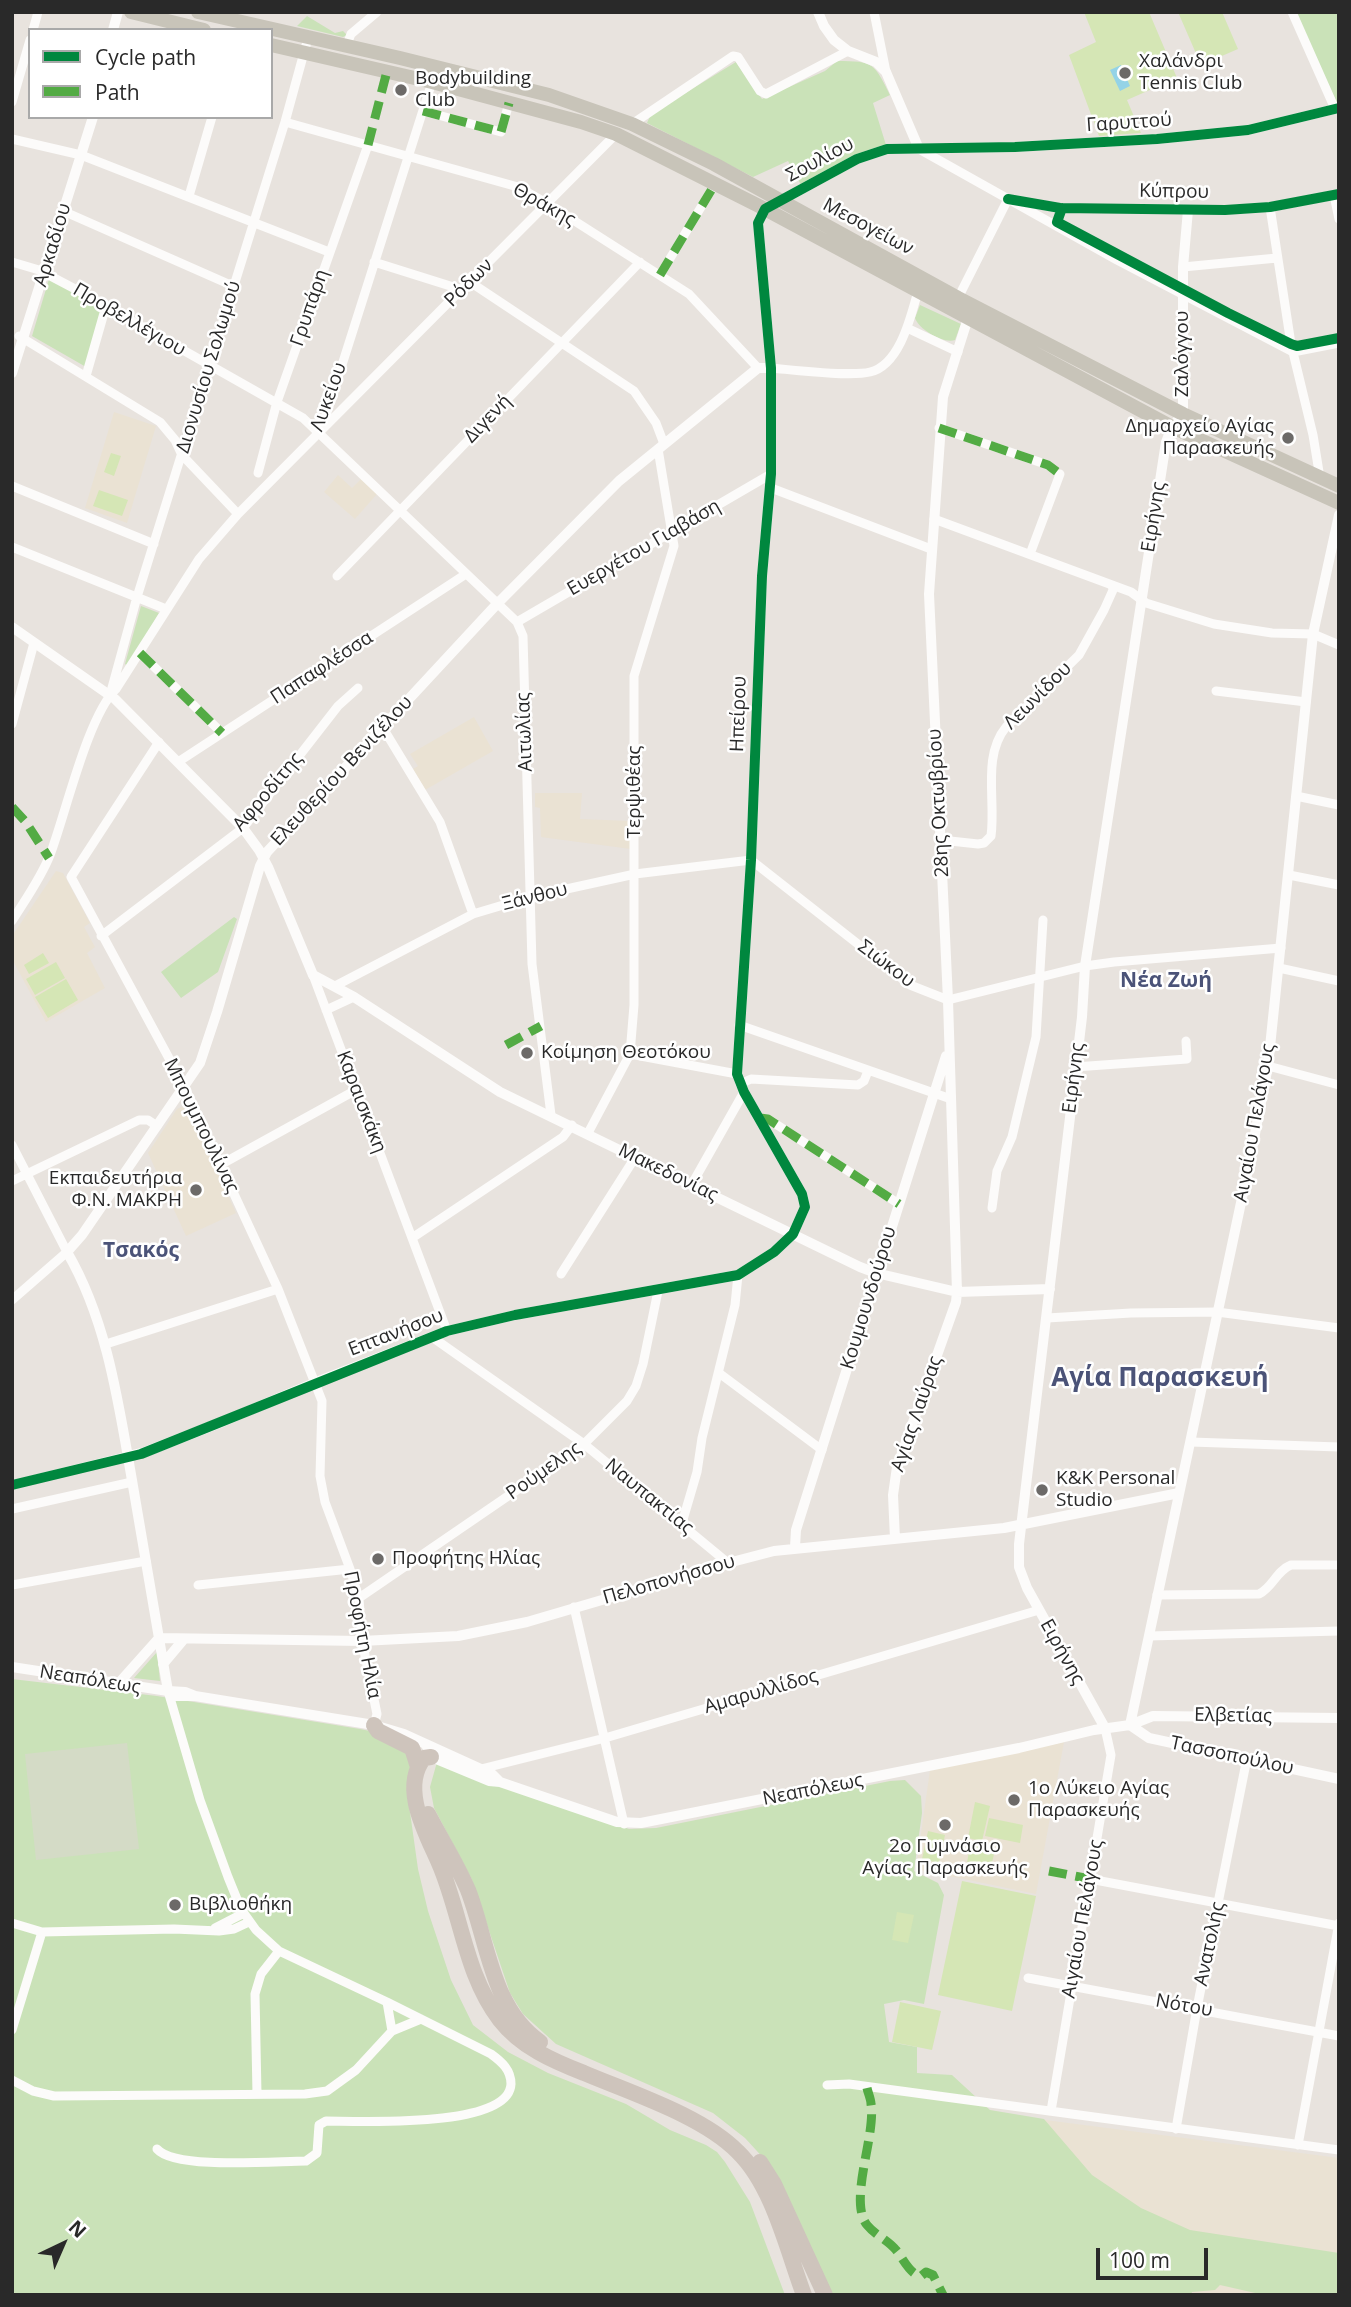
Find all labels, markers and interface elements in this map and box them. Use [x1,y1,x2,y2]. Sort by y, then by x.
legend [28,28,273,119]
text: Cycle path [95,43,196,71]
place label: Χαλάνδρι Tennis Club [1139,51,1242,95]
marker: Χαλάνδρι Tennis Club [1117,65,1133,81]
place label: Bodybuilding Club [415,68,531,112]
text: Path [95,78,140,106]
marker: Bodybuilding Club [393,82,409,98]
street label: Γαρυττού [1086,109,1172,137]
street label: Σουλίου [782,133,858,187]
street label: Θράκης [508,178,580,232]
street label: Κύπρου [1139,180,1209,204]
street label: Μεσογείων [819,194,917,260]
street label: Αρκαδίου [30,201,76,289]
street label: Ρόδων [440,254,498,312]
street label: Γρυπάρη [286,266,334,350]
street label: Διονυσίου Σολωμού [172,278,246,456]
street label: Προβελλέγιου [69,279,189,361]
street label: Ζαλόγγου [1172,311,1194,397]
street label: Λυκείου [306,359,352,435]
street label: Διγενή [460,390,516,448]
place label: Δημαρχείο Αγίας Παρασκευής [1125,416,1274,460]
marker: Δημαρχείο Αγίας Παρασκευής [1280,430,1296,446]
street label: Ειρήνης [1137,480,1171,554]
street label: Ευεργέτου Γιαβάση [563,495,725,601]
street label: Παπαφλέσσα [267,627,377,709]
street label: Λεωνίδου [999,657,1077,735]
street label: Ηπείρου [726,675,752,753]
street label: Ελευθερίου Βενιζέλου [266,691,418,851]
street label: Αιτωλίας [512,692,538,772]
street label: 28ης Οκτωβρίου [924,728,954,878]
street label: Τερψιθέας [624,746,646,838]
street label: Αφροδίτης [228,748,308,836]
street label: Ξάνθου [500,878,570,916]
street label: Σιώκου [853,935,919,993]
district label: Νέα Ζωή [1120,968,1212,994]
street label: Ειρήνης [1058,1041,1090,1115]
place label: Κοίμηση Θεοτόκου [541,1042,711,1064]
street label: Αιγαίου Πελάγους [1230,1042,1280,1204]
marker: Κοίμηση Θεοτόκου [519,1045,535,1061]
street label: Καραισκάκη [331,1048,391,1156]
street label: Μπουμπουλίνας [158,1055,244,1197]
street label: Μακεδονίας [614,1139,722,1207]
place label: Εκπαιδευτήρια Φ.Ν. ΜΑΚΡΗ [49,1168,182,1212]
marker: Εκπαιδευτήρια Φ.Ν. ΜΑΚΡΗ [188,1182,204,1198]
street label: Κουμουνδούρου [836,1224,902,1372]
district label: Τσακός [103,1238,179,1264]
street label: Επτανήσου [345,1304,447,1362]
street label: Αγίας Λαύρας [887,1353,947,1475]
district label: Αγία Παρασκευή [1051,1363,1269,1395]
street label: Ρούμελης [502,1437,586,1505]
street label: Ναυπακτίας [600,1454,698,1540]
place label: K&K Personal Studio [1056,1468,1175,1512]
marker: K&K Personal Studio [1034,1482,1050,1498]
place label: Προφήτης Ηλίας [392,1548,540,1570]
street label: Πελοπονήσσου [600,1550,738,1610]
marker: Προφήτης Ηλίας [370,1551,386,1567]
street label: Προφήτη Ηλία [338,1569,386,1701]
street label: Ειρήνης [1035,1615,1089,1689]
street label: Νεαπόλεως [38,1661,142,1699]
street label: Αμαρυλλίδος [702,1665,820,1719]
street label: Ελβετίας [1194,1704,1272,1728]
street label: Τασσοπούλου [1168,1732,1296,1780]
street label: Νεαπόλεως [761,1769,865,1811]
place label: 1ο Λύκειο Αγίας Παρασκευής [1028,1778,1169,1822]
marker: 1ο Λύκειο Αγίας Παρασκευής [1006,1792,1022,1808]
marker: 2ο Γυμνάσιο Αγίας Παρασκευής [937,1817,953,1833]
place label: 2ο Γυμνάσιο Αγίας Παρασκευής [862,1836,1028,1880]
street label: Αιγαίου Πελάγους [1058,1838,1108,2000]
place label: Βιβλιοθήκη [189,1894,292,1916]
marker: Βιβλιοθήκη [167,1897,183,1913]
street label: Ανατολής [1190,1900,1230,1988]
street label: Νότου [1154,1990,1214,2022]
north arrow [28,2209,98,2279]
text: N [63,2214,92,2244]
scale bar [1099,2234,1211,2278]
text: 100 m [1109,2246,1170,2274]

